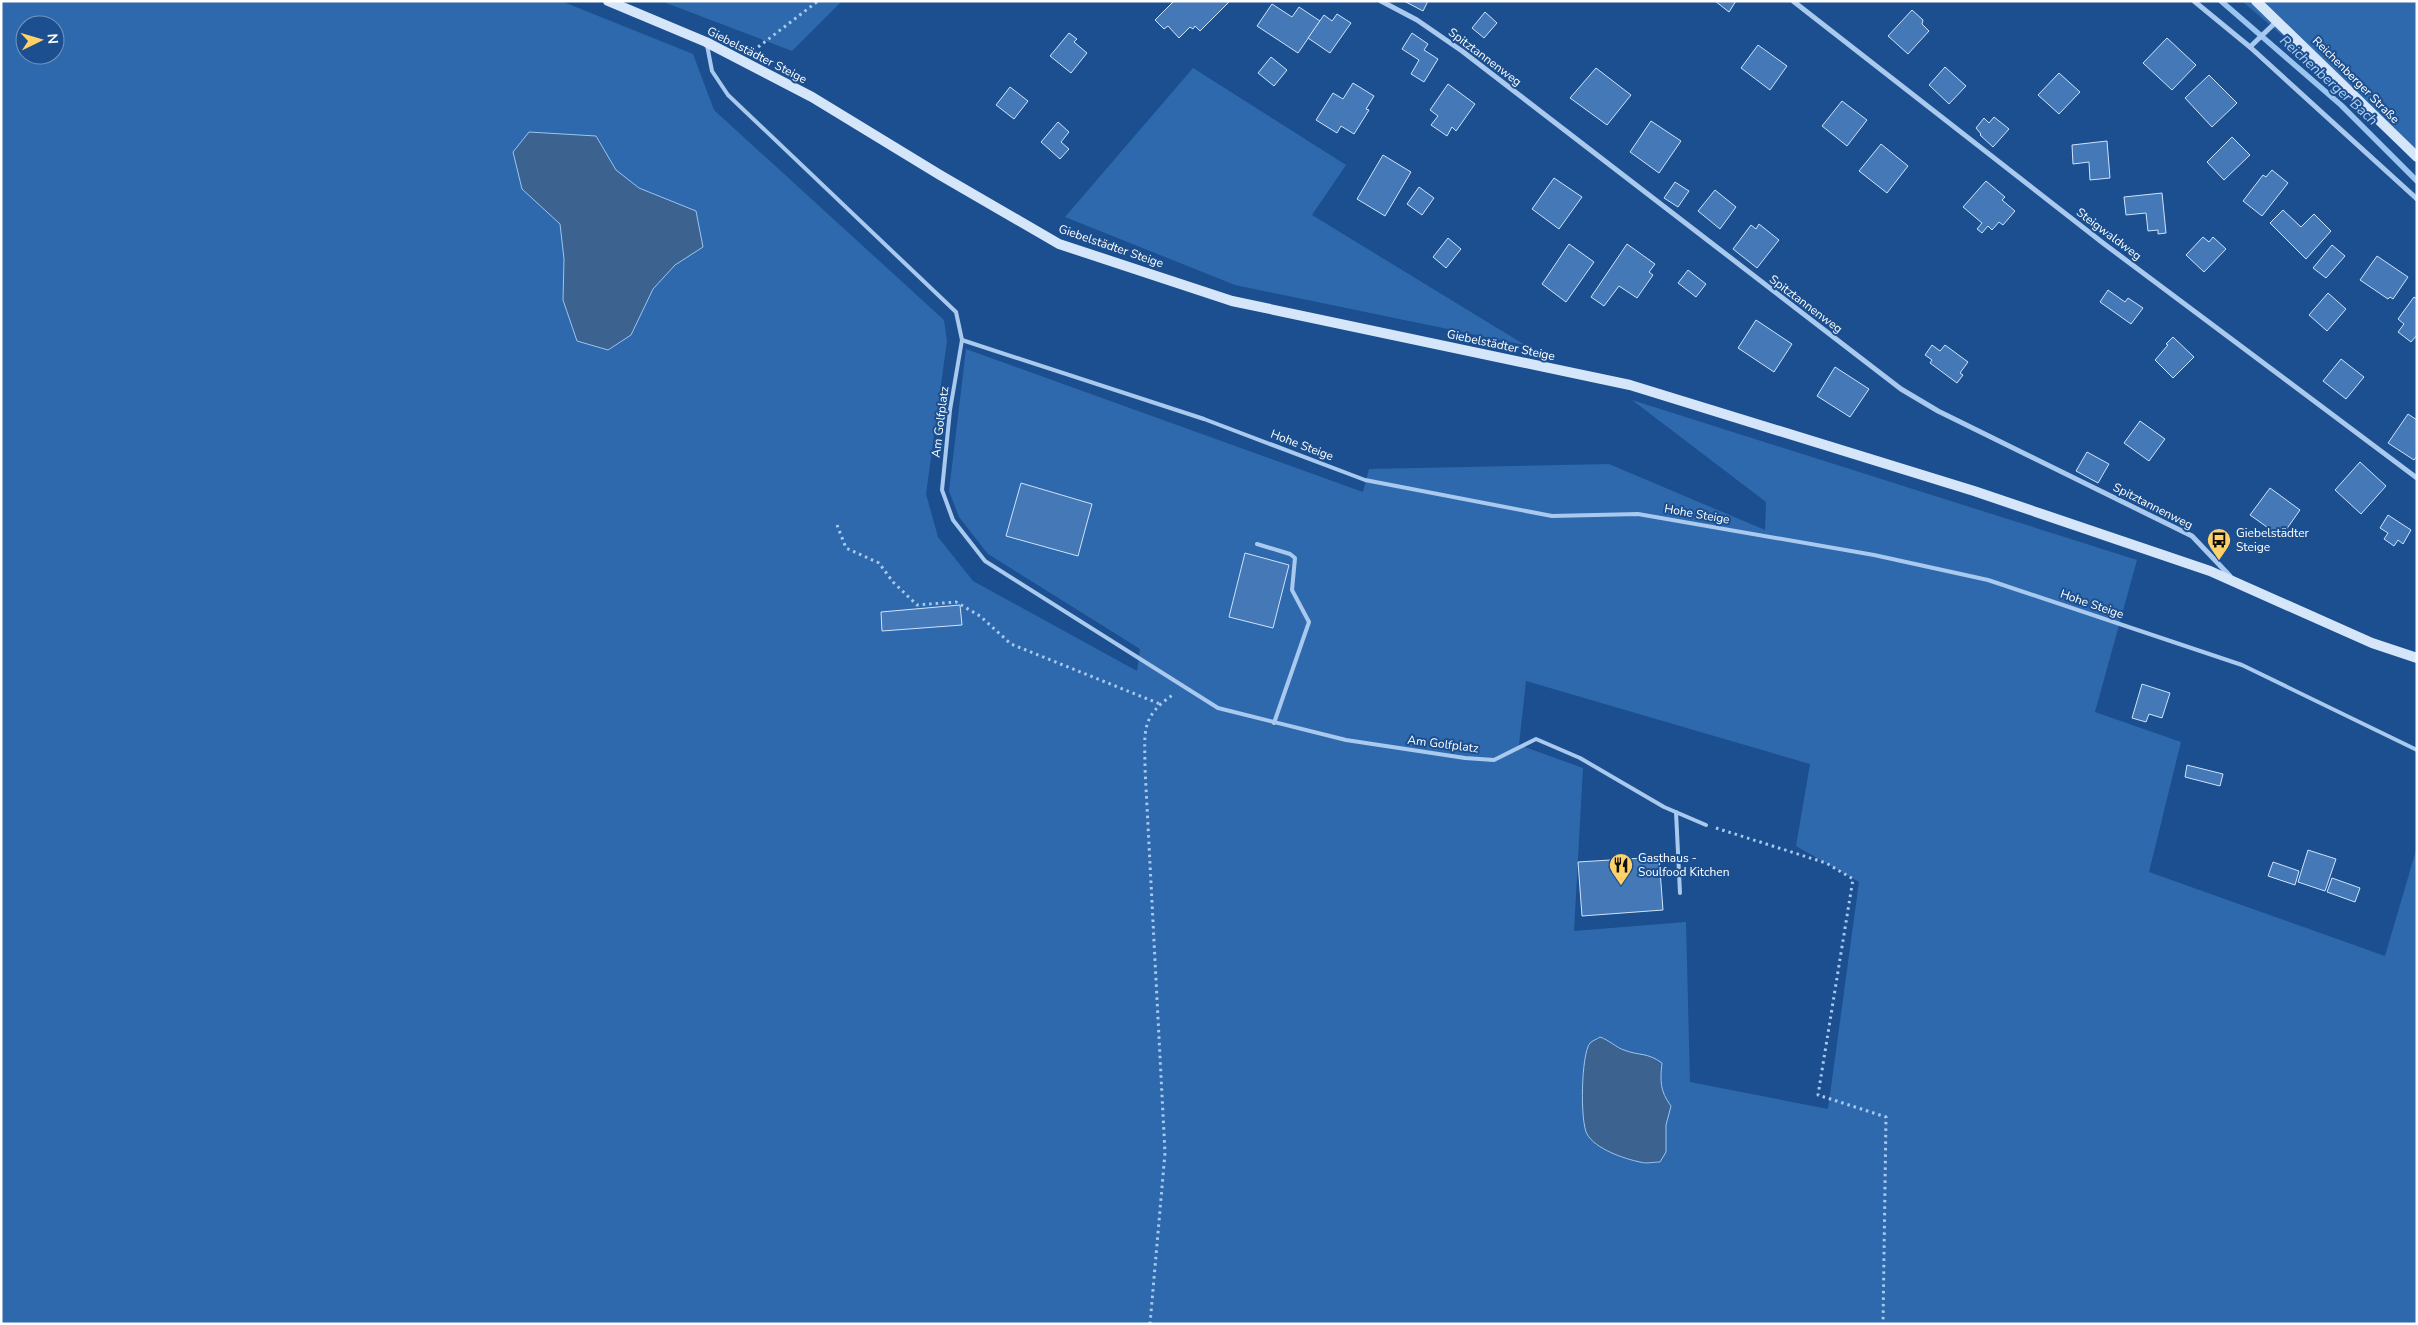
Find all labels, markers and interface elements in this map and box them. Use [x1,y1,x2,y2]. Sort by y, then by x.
north arrow [15,15,65,65]
street label: Giebelstädter Steige [704,23,810,87]
street label: Spitztannenweg [1445,24,1525,90]
water label: Reichenberger Bach [2276,31,2382,130]
text: N [43,33,62,45]
street label: Reichenberger Straße [2309,33,2403,127]
street label: Steigwaldweg [2073,204,2145,264]
street label: Giebelstädter Steige [1056,221,1166,271]
street label: Spitztannenweg [1766,271,1846,337]
street label: Giebelstädter Steige [1446,326,1556,364]
street label: Am Golfplatz [928,385,952,459]
street label: Hohe Steige [1268,426,1336,464]
street label: Spitztannenweg [2110,479,2196,533]
street label: Hohe Steige [1663,500,1731,528]
place label: Giebelstädter Steige [2236,525,2310,555]
bus stop icon: Giebelstädter Steige [2206,527,2232,561]
street label: Hohe Steige [2058,586,2126,622]
street label: Am Golfplatz [1406,732,1480,756]
place label: Gasthaus - Soulfood Kitchen [1638,850,1730,880]
restaurant icon: Gasthaus - Soulfood Kitchen [1608,852,1634,886]

